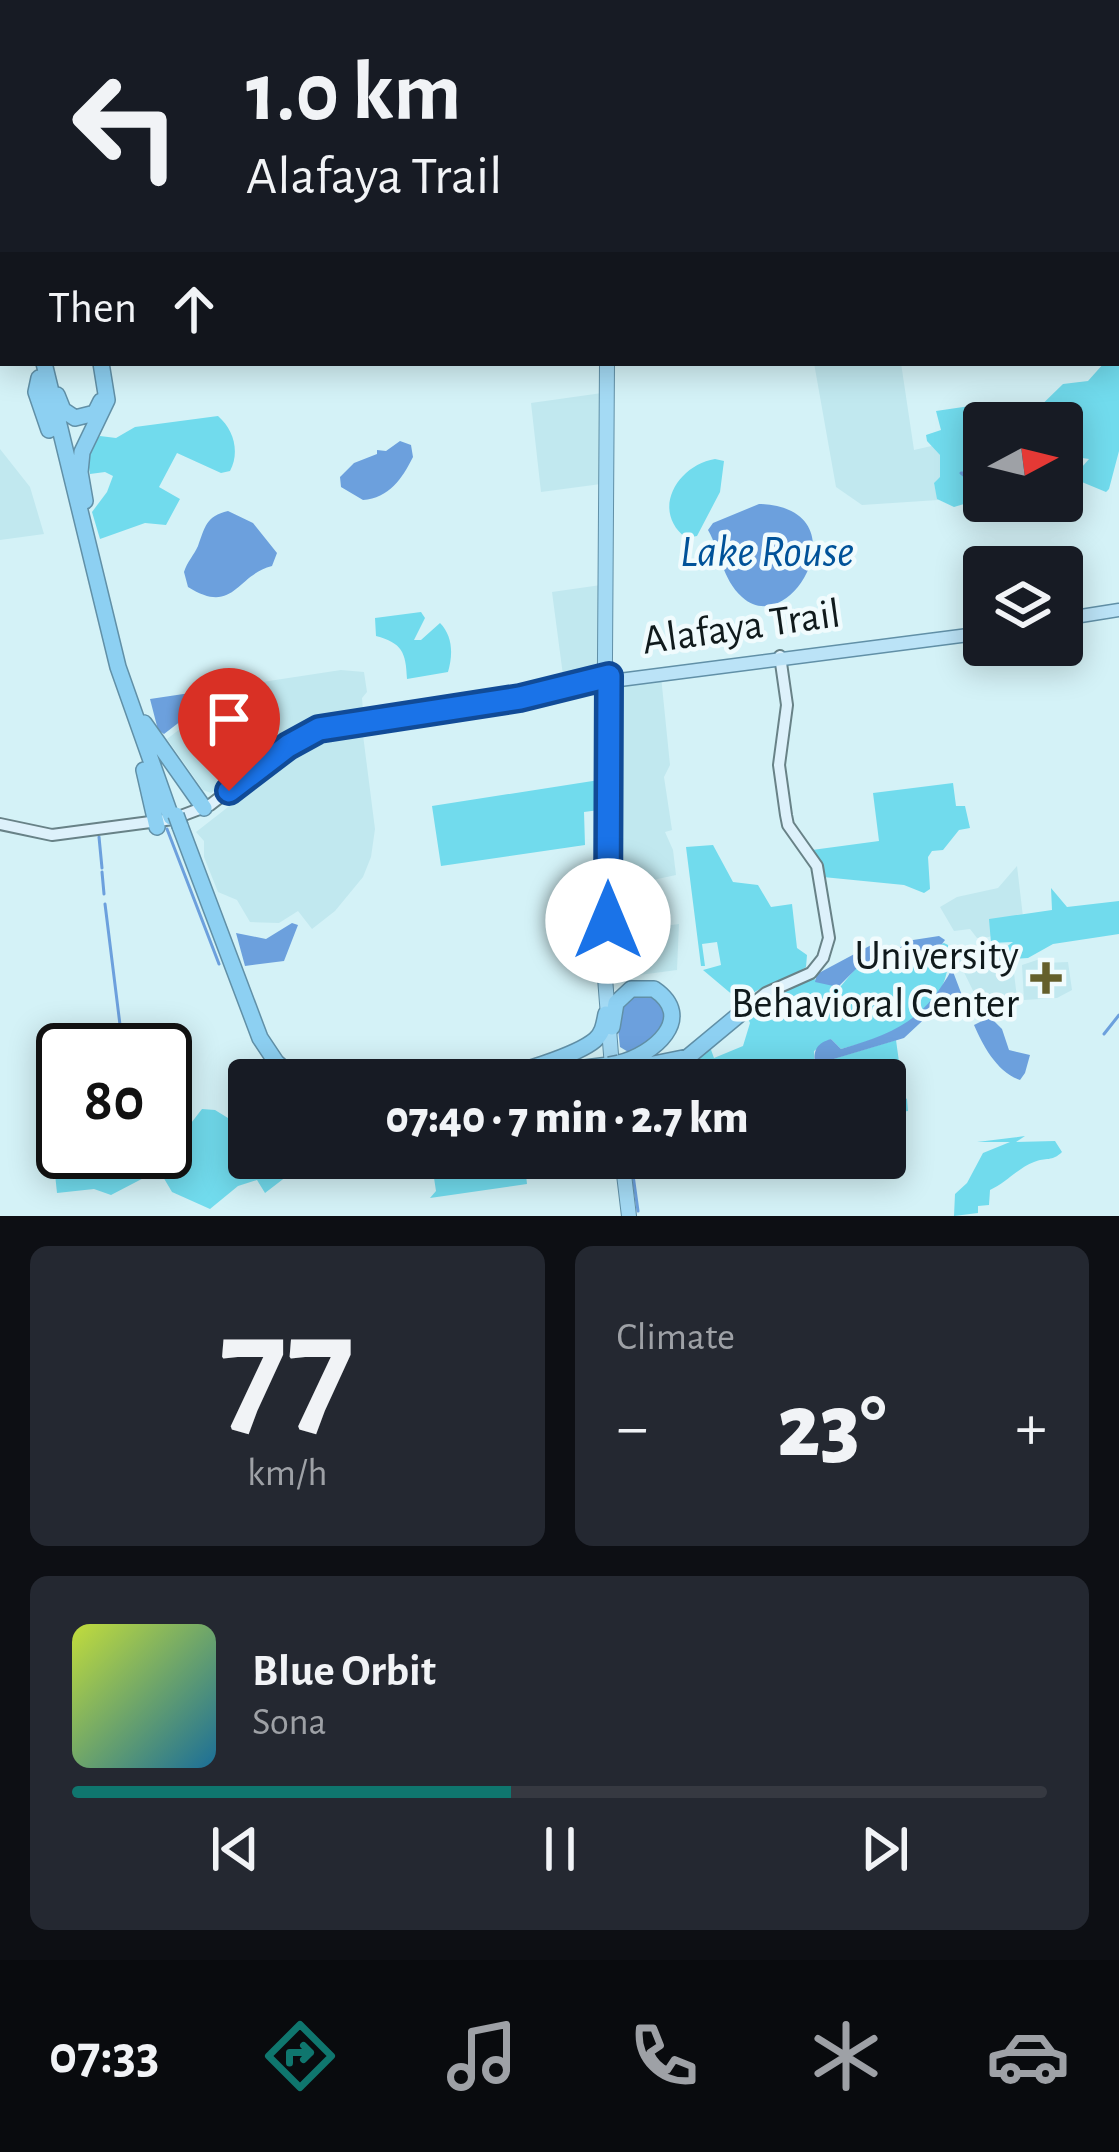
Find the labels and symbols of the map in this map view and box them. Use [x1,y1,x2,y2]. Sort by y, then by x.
north arrow [963,402,1083,522]
water label: Lake Rouse [680,530,854,575]
street label: Alafaya Trail [640,592,843,662]
pin [178,668,280,791]
position arrow [545,858,671,984]
place label: University Behavioral Center [731,935,1019,1025]
marker: University Behavioral Center [1030,962,1062,994]
speed limit sign: 80 [36,1023,192,1179]

